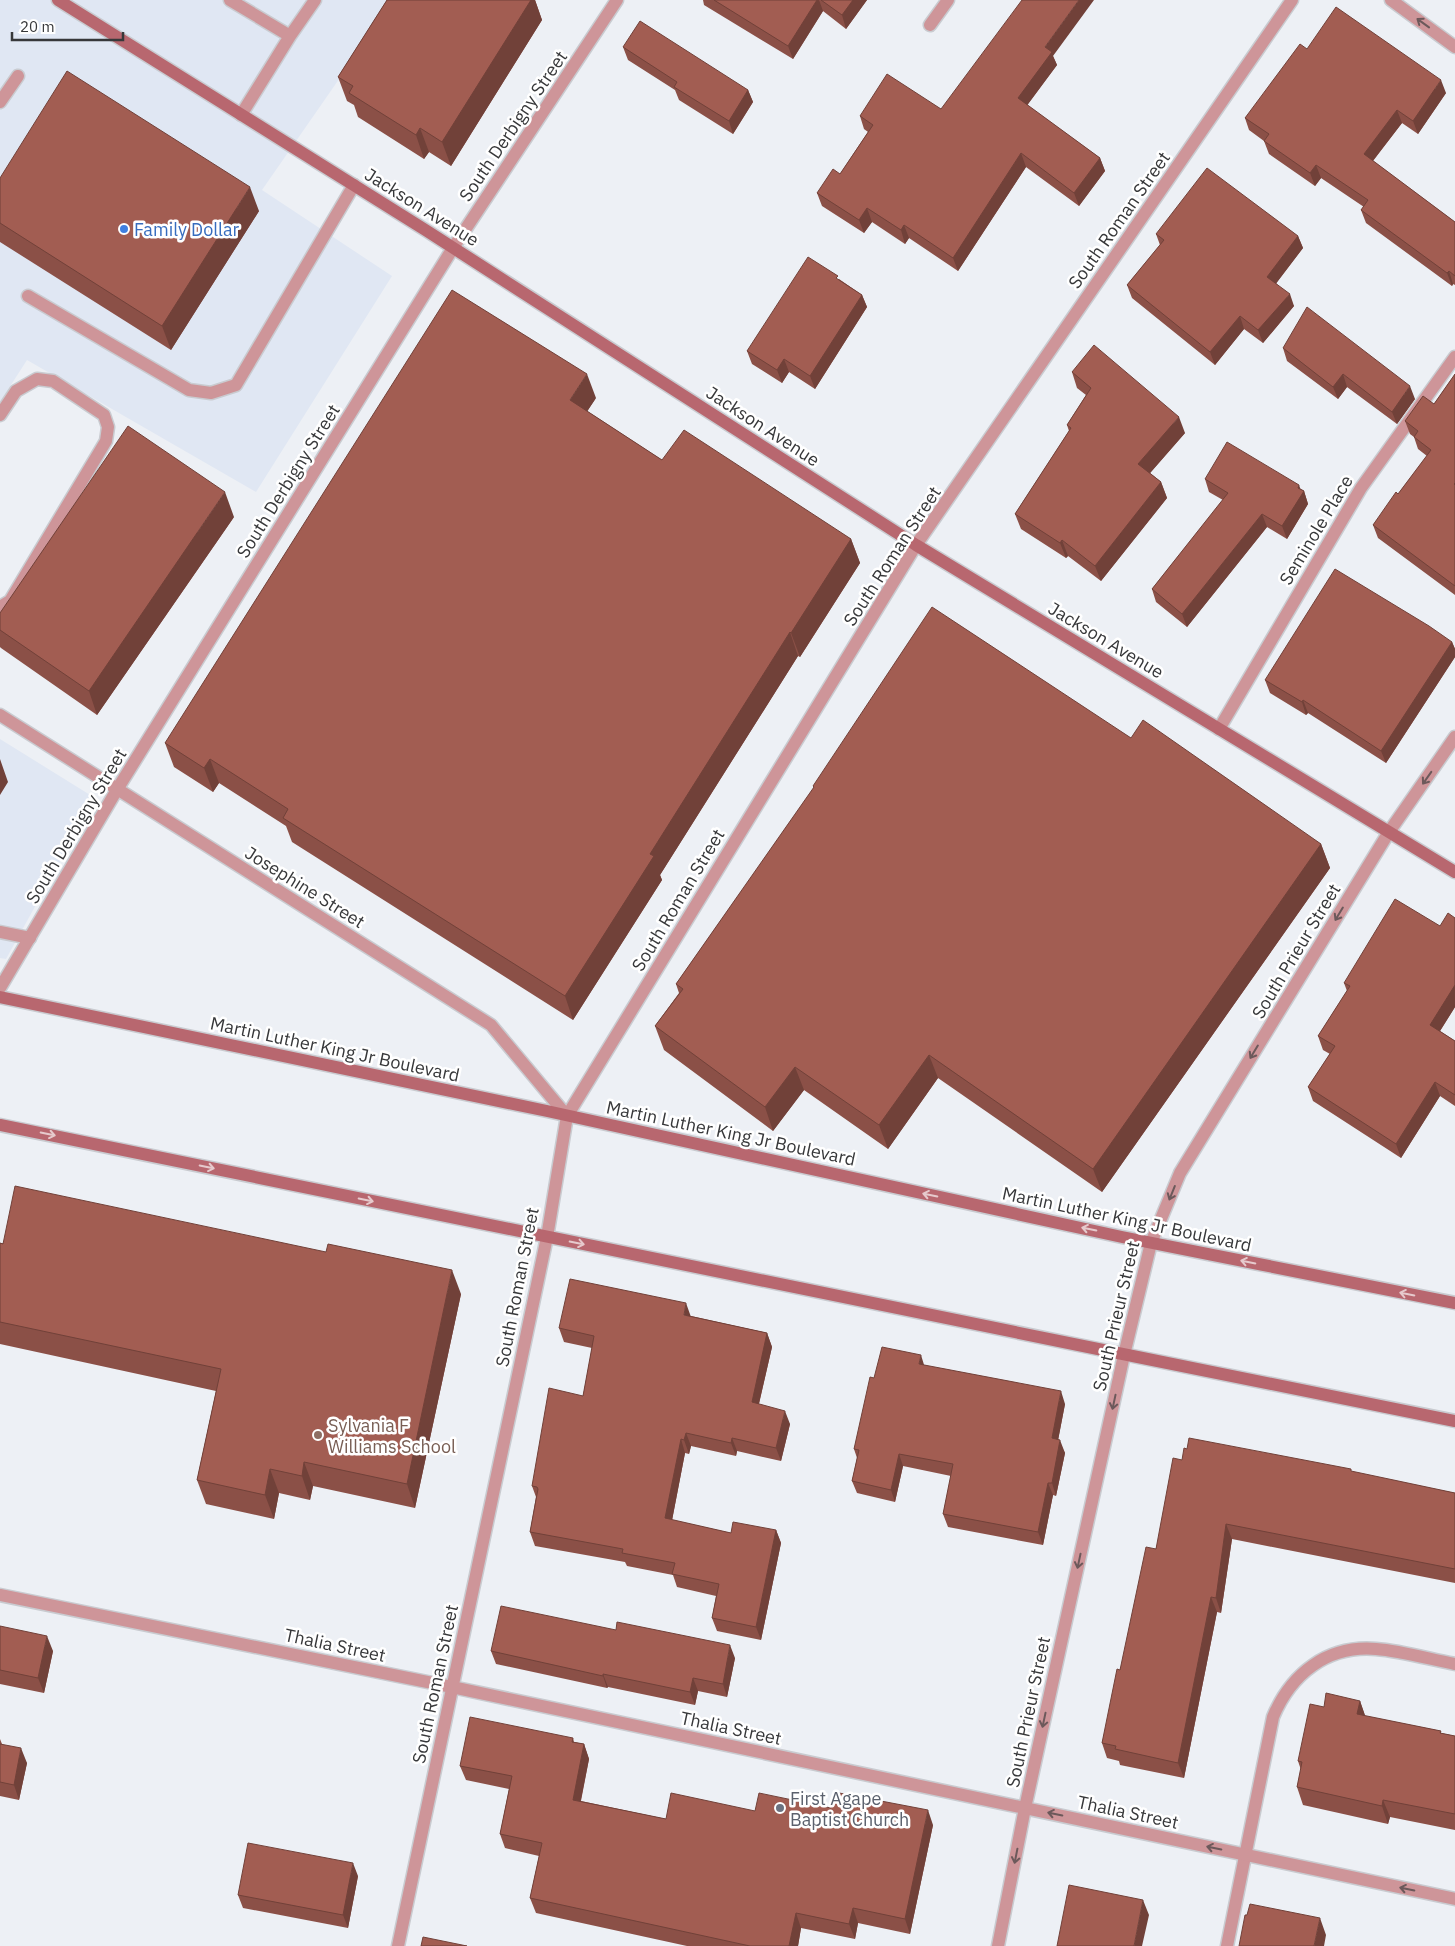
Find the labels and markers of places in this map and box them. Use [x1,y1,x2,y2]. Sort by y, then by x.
place label: Family Dollar [134,218,240,241]
marker: Family Dollar [118,223,130,235]
place label: Sylvania F Williams School [328,1414,456,1458]
marker: Sylvania F Williams School [312,1429,324,1441]
place label: First Agape Baptist Church [790,1787,909,1831]
marker: First Agape Baptist Church [774,1802,786,1814]

